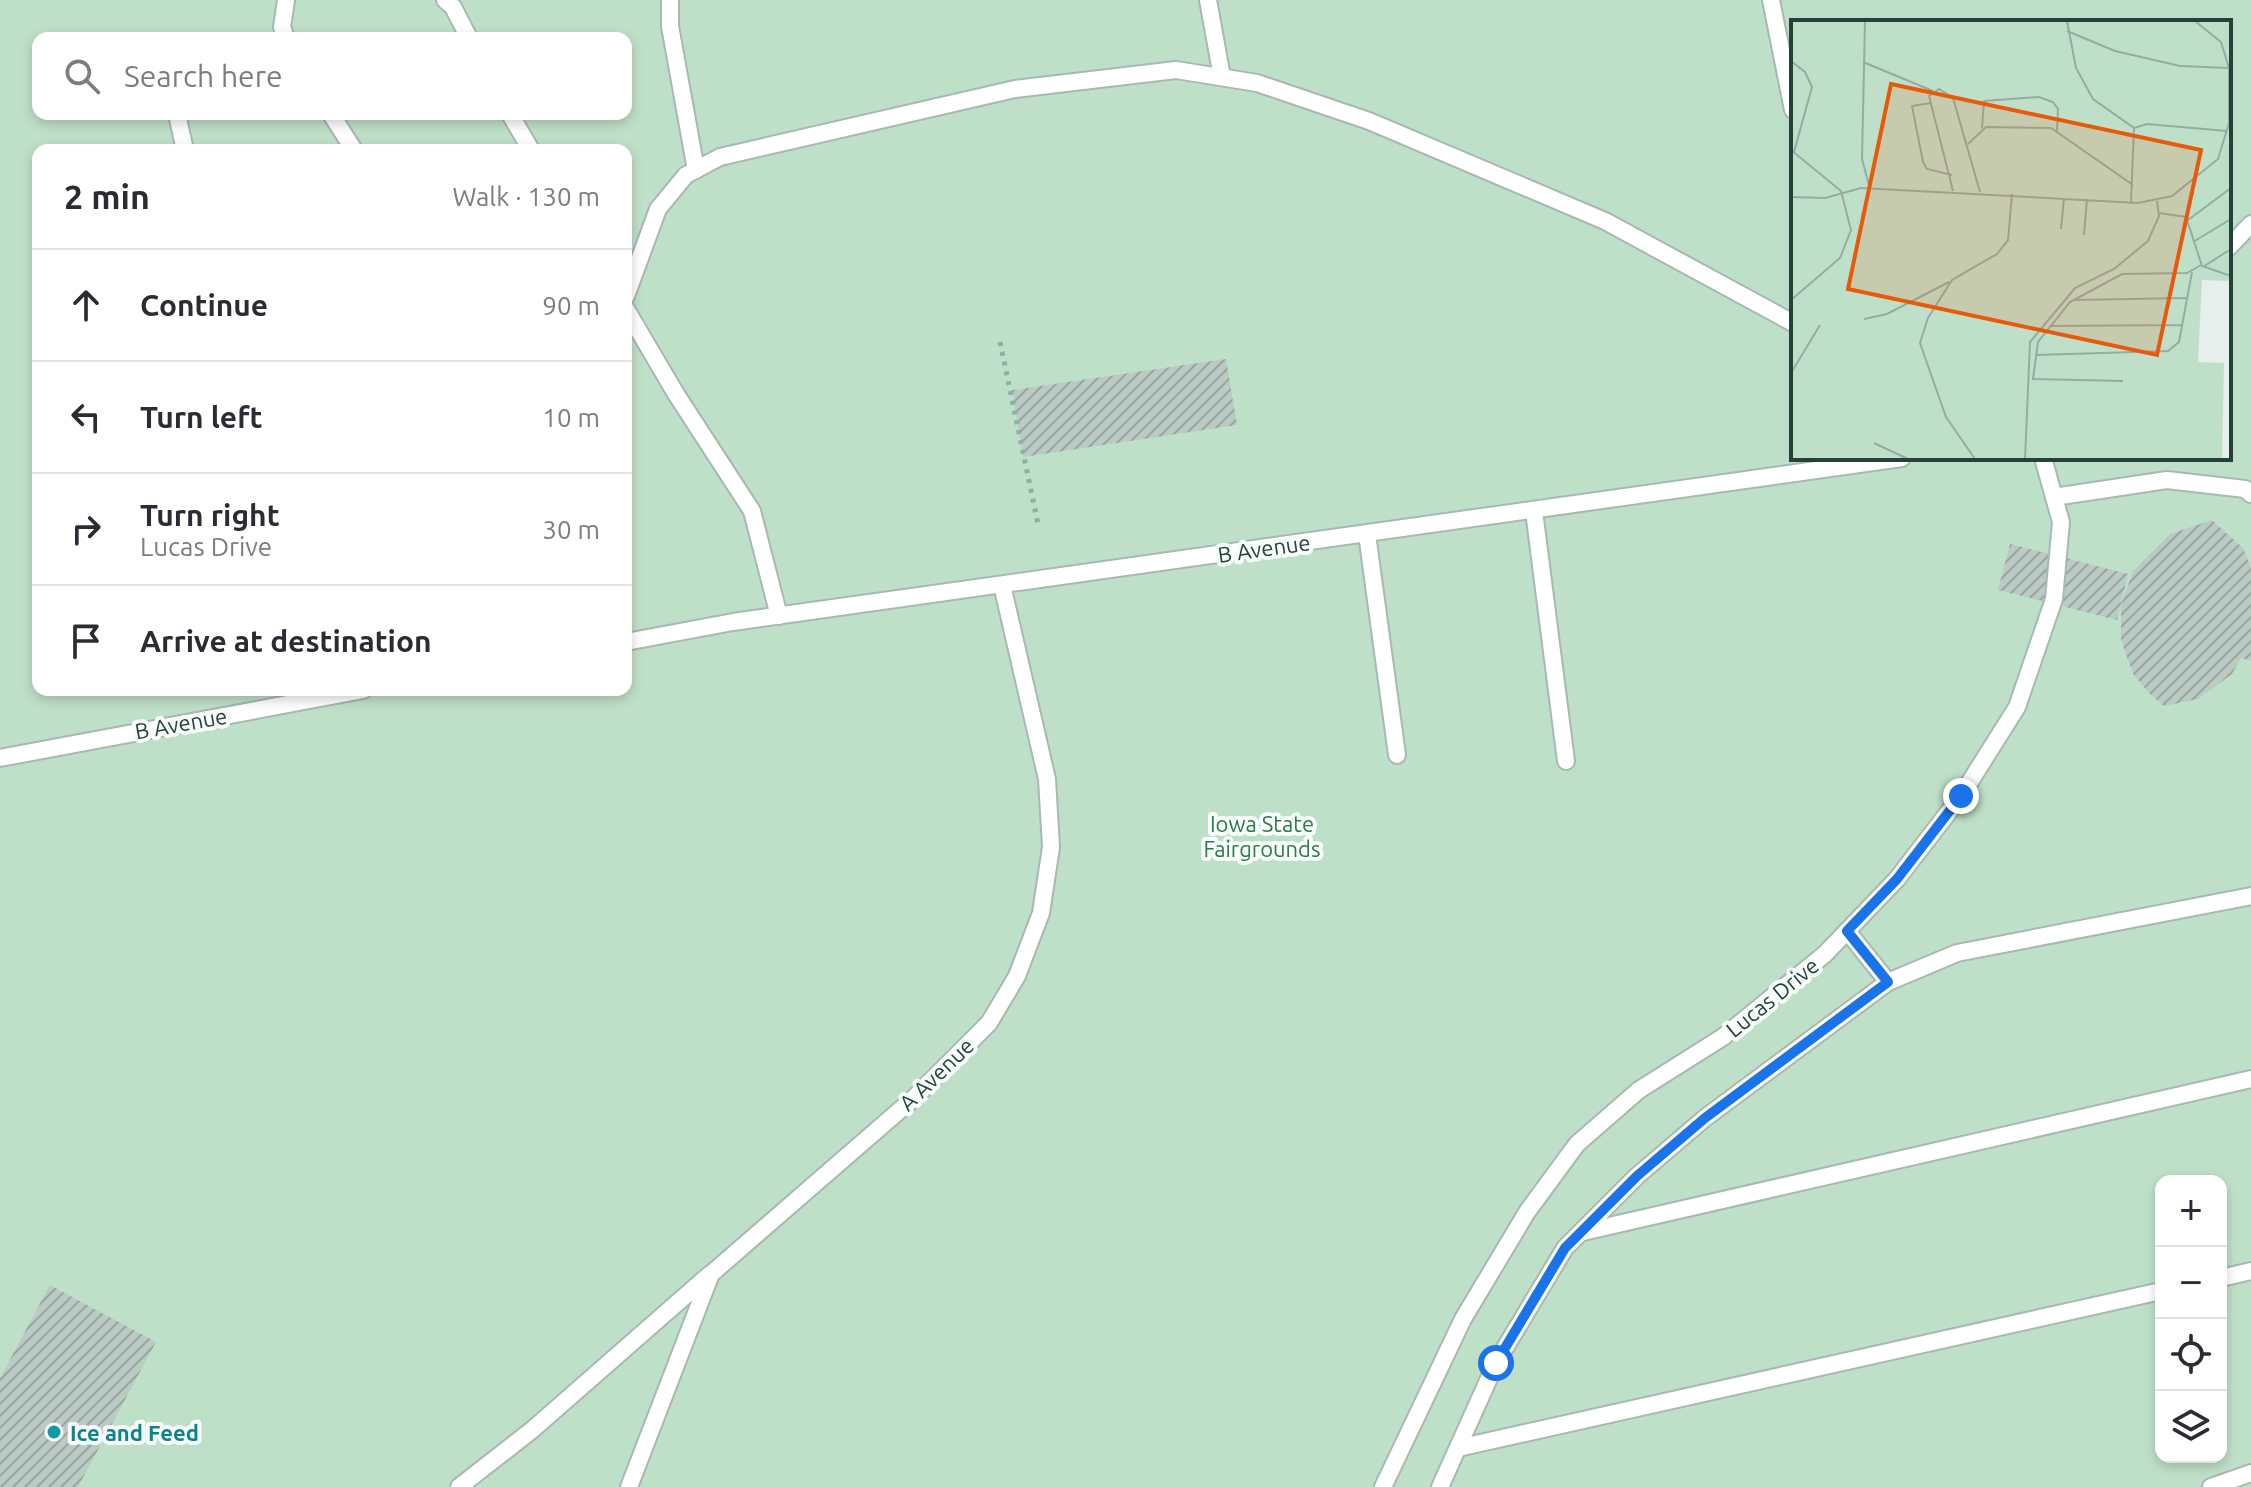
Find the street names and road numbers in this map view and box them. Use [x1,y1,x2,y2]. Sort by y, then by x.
street label: B Avenue [1216,529,1312,567]
street label: B Avenue [133,703,229,743]
street label: Lucas Drive [1721,952,1823,1042]
street label: A Avenue [894,1033,978,1115]

